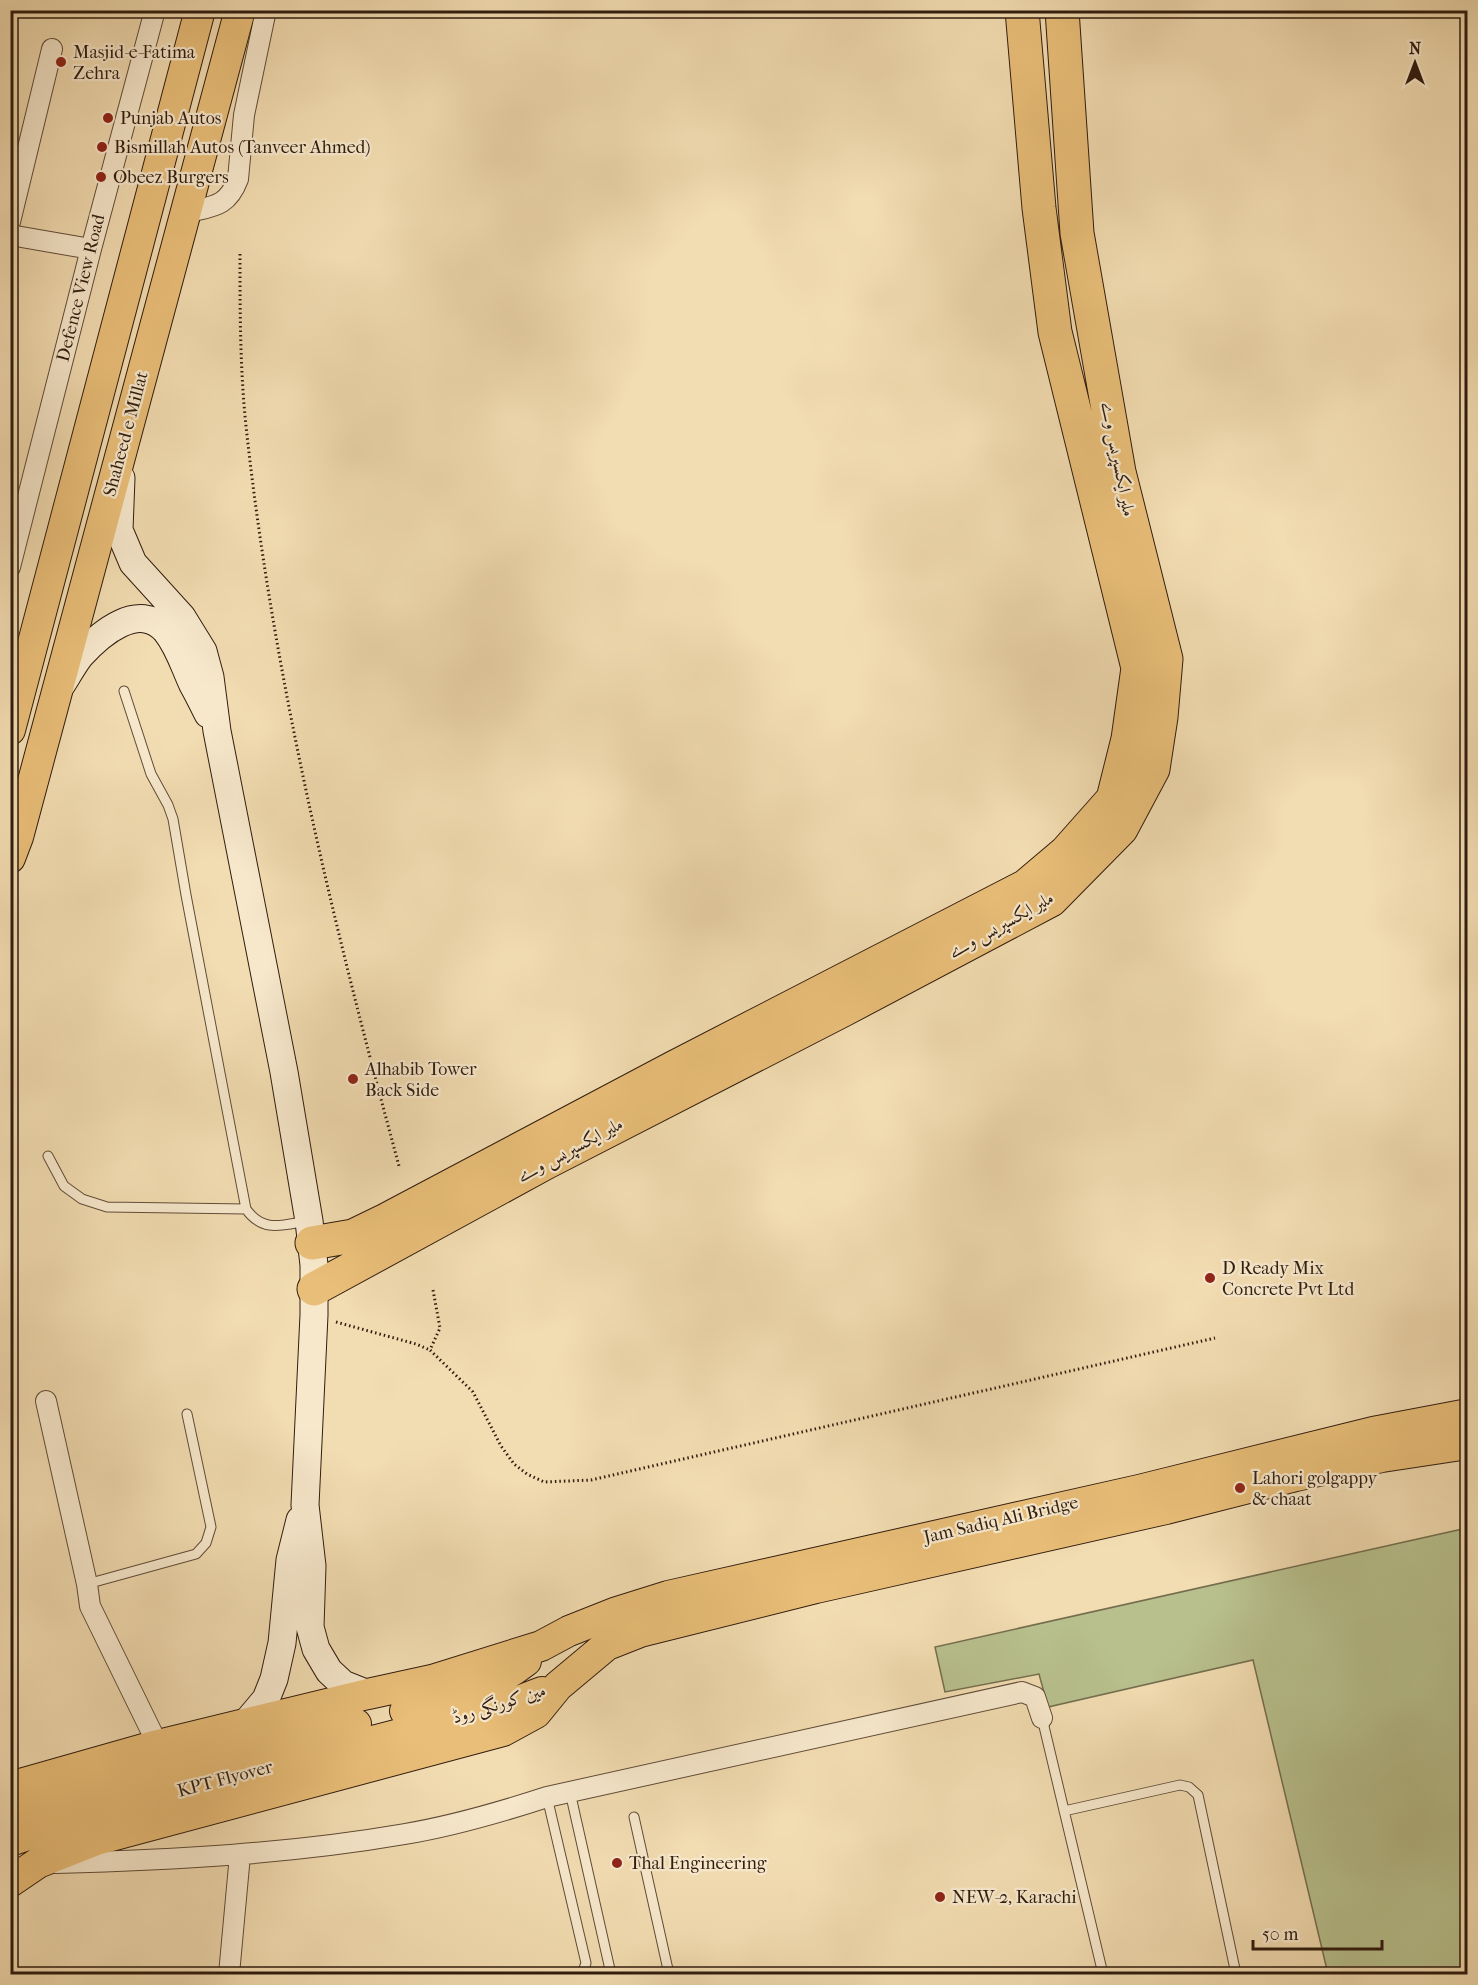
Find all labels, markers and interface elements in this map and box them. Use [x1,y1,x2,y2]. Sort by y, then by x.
north arrow [1385,33,1445,93]
text: N [1409,39,1422,58]
place label: Masjid-e-Fatima Zehra [73,42,196,84]
marker: Masjid-e-Fatima Zehra [54,55,68,69]
place label: Punjab Autos [120,108,222,129]
marker: Punjab Autos [101,111,115,125]
place label: Bismillah Autos (Tanveer Ahmed) [114,137,370,158]
marker: Bismillah Autos (Tanveer Ahmed) [95,140,109,154]
place label: Obeez Burgers [113,167,229,188]
marker: Obeez Burgers [94,170,108,184]
street label: Defence View Road [53,212,110,364]
street label: Shaheed e Millat [99,369,153,499]
street label: ملیر ایکسپریس وے [1096,400,1139,519]
street label: ملیر ایکسپریس وے [945,887,1058,963]
place label: Alhabib Tower Back Side [364,1059,477,1101]
marker: Alhabib Tower Back Side [346,1072,360,1086]
street label: ملیر ایکسپریس وے [513,1113,627,1188]
place label: D Ready Mix Concrete Pvt Ltd [1222,1258,1354,1300]
marker: D Ready Mix Concrete Pvt Ltd [1203,1271,1217,1285]
place label: Lahori golgappy & chaat [1252,1468,1379,1510]
marker: Lahori golgappy & chaat [1233,1481,1247,1495]
street label: Jam Sadiq Ali Bridge [920,1492,1080,1548]
street label: مین کورنگی روڈ [449,1679,549,1730]
street label: KPT Flyover [175,1756,275,1802]
place label: Thal Engineering [629,1853,767,1874]
marker: Thal Engineering [610,1856,624,1870]
place label: NEW-2, Karachi [952,1887,1077,1908]
marker: NEW-2, Karachi [933,1890,947,1904]
scale bar [1253,1913,1382,1951]
text: 50 m [1262,1924,1299,1945]

